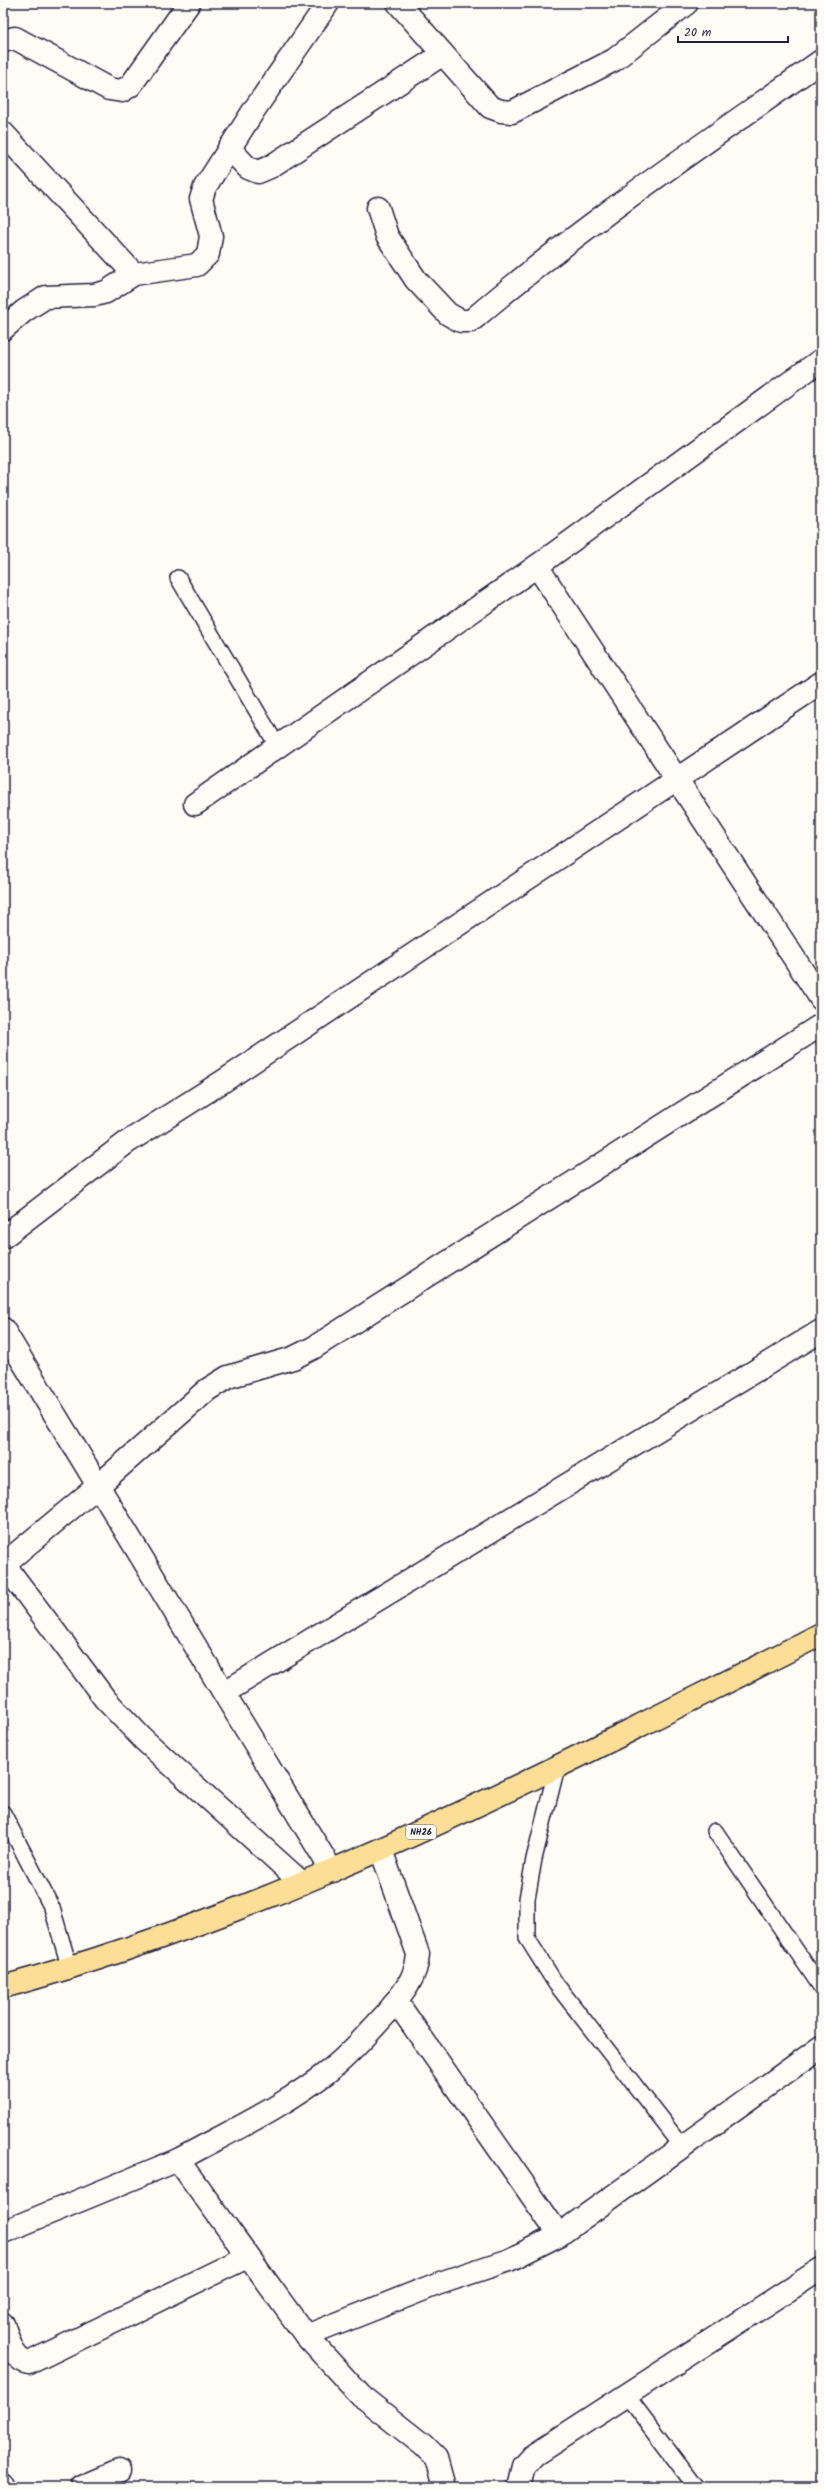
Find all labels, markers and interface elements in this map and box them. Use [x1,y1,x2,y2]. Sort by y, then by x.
scale bar [678,18,788,44]
text: 20 m [684,23,712,42]
road number: NH26 [406,1825,436,1839]

